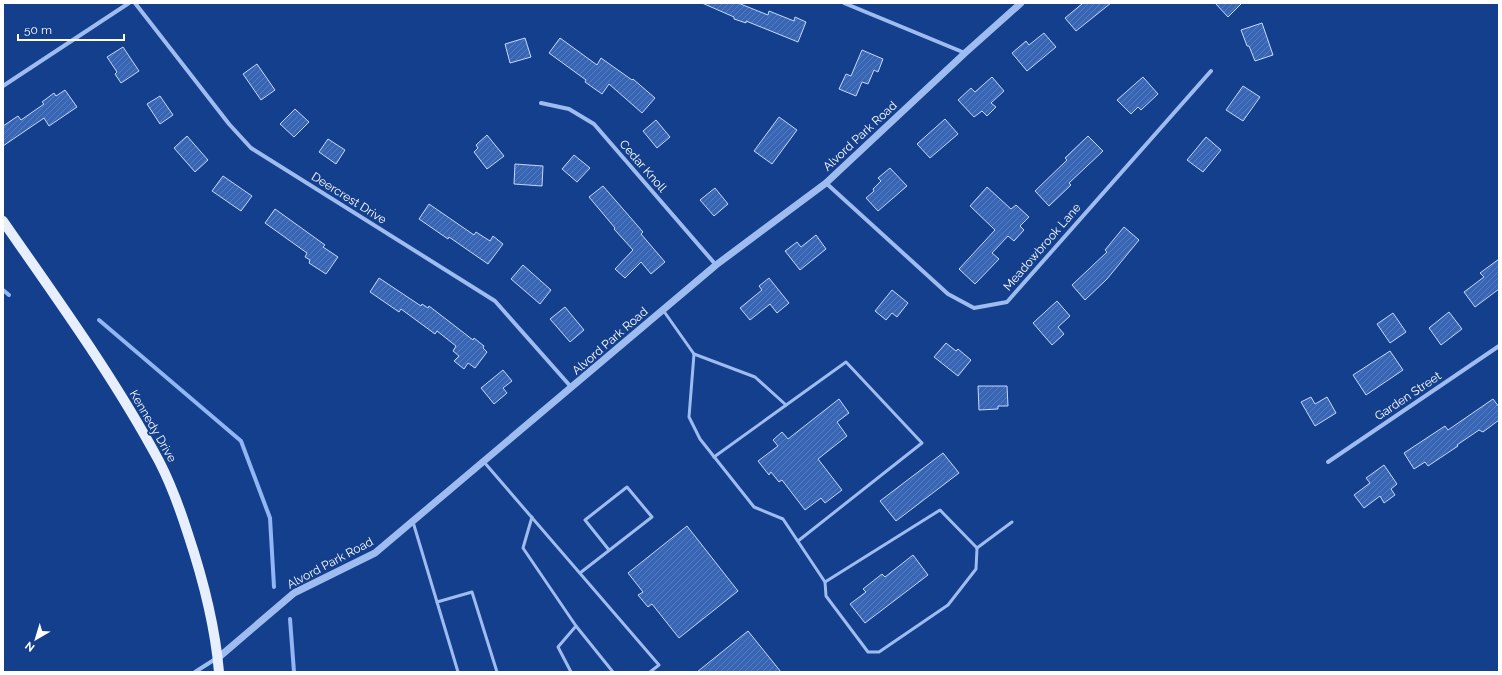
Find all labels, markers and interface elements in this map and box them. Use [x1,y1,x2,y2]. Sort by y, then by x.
scale bar [18,16,124,42]
text: 50 m [24,23,52,37]
street label: Alvord Park Road [820,98,900,174]
street label: Cedar Knoll [617,137,670,196]
street label: Deercrest Drive [309,169,389,227]
street label: Meadowbrook Lane [1000,201,1084,293]
street label: Alvord Park Road [569,304,651,378]
street label: Garden Street [1372,369,1444,423]
street label: Kennedy Drive [127,388,179,464]
street label: Alvord Park Road [285,534,375,592]
north arrow [16,619,56,659]
text: N [23,639,37,654]

